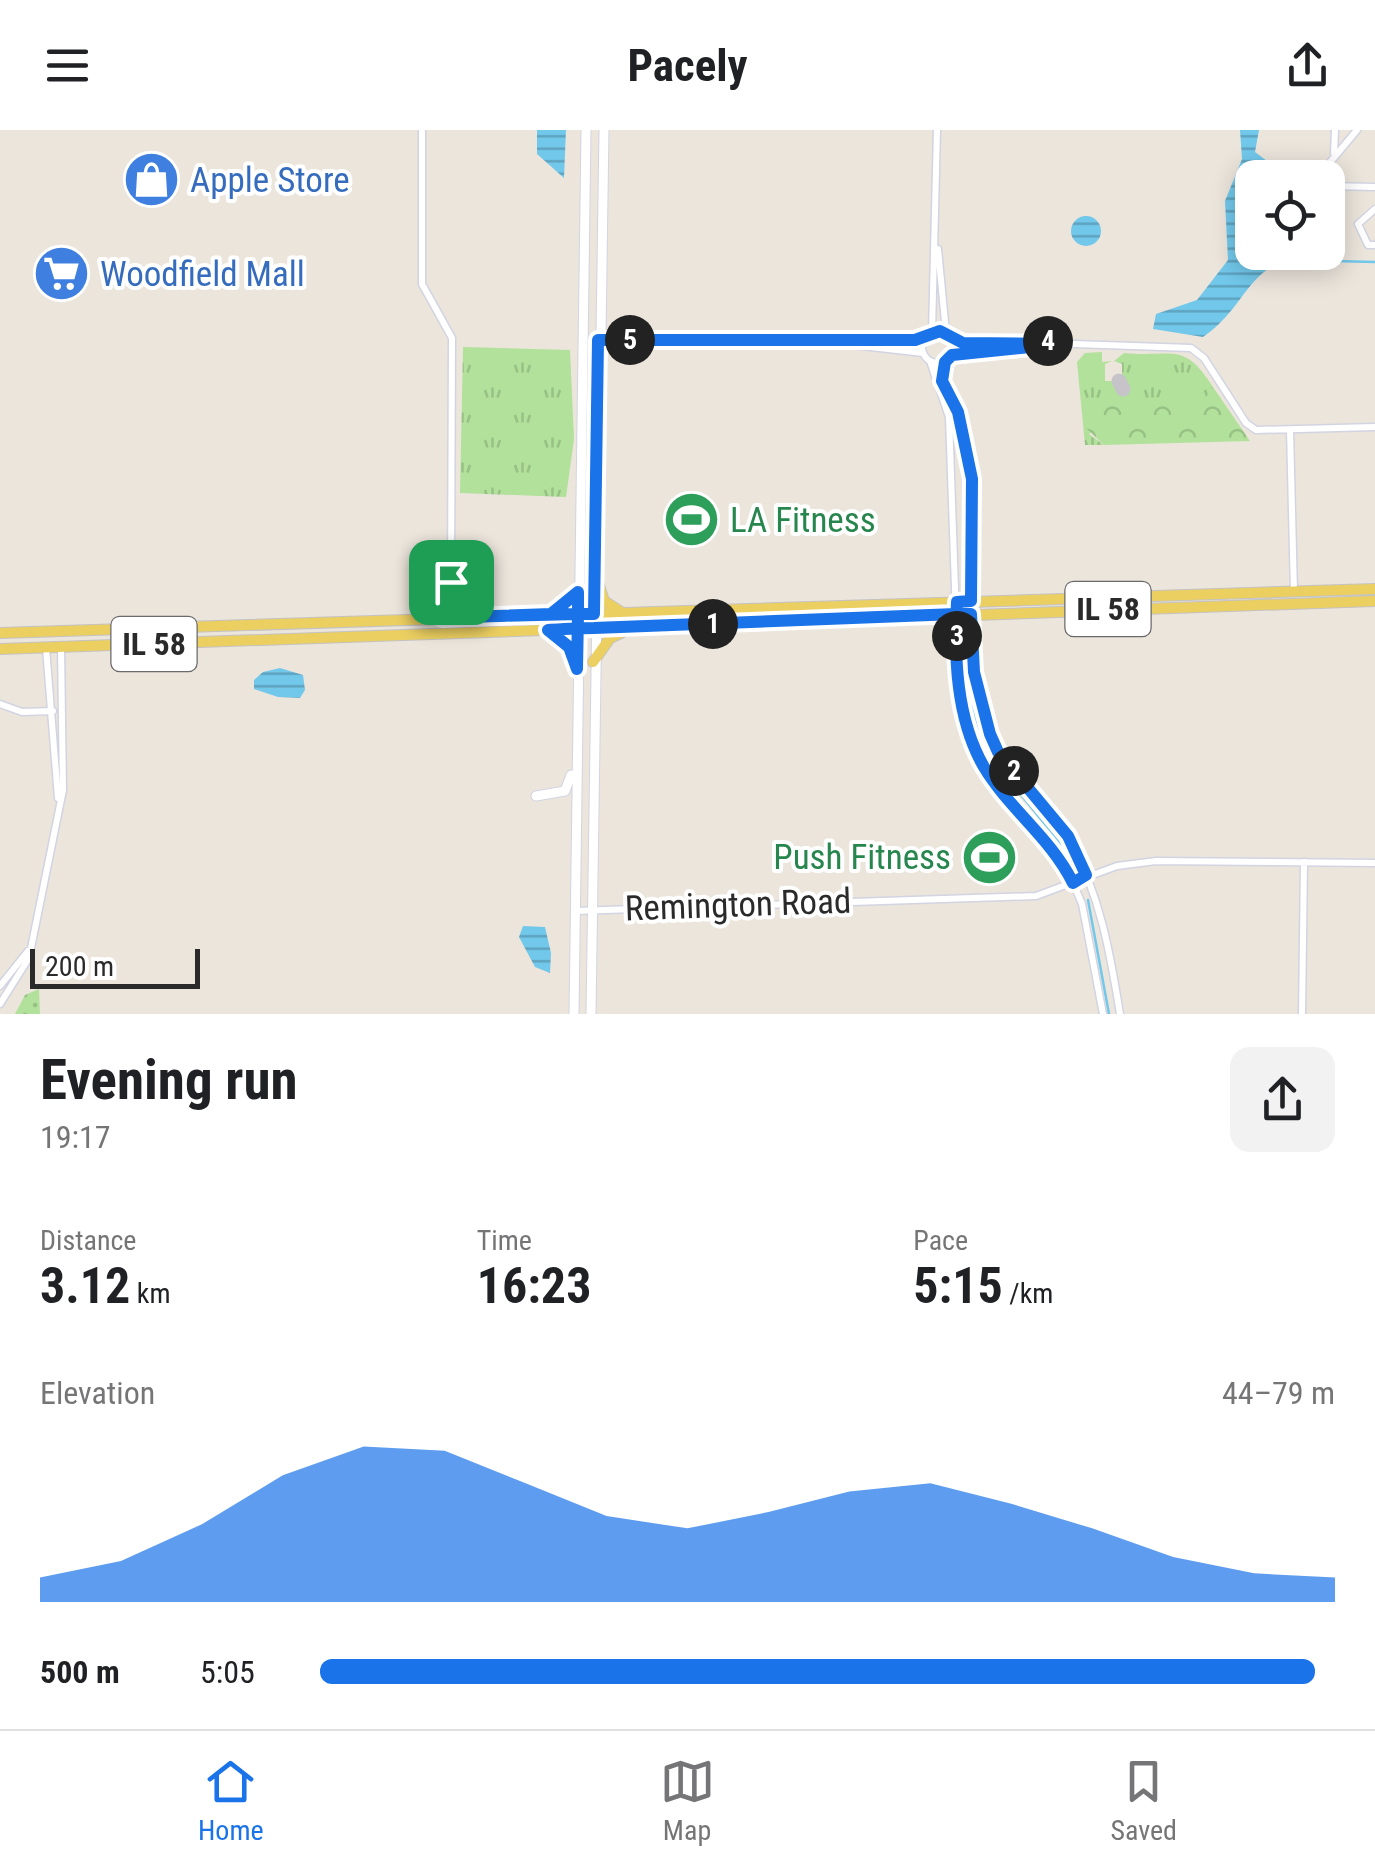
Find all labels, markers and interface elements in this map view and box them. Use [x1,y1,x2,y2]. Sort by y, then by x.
icon: menu [40,38,95,93]
icon: share [1280,38,1335,93]
text: Pacely [627,39,748,92]
shop icon: Apple Store [121,150,181,210]
place label: Apple Store [190,160,350,201]
map controls [1235,160,1345,270]
button: locate [1235,160,1345,270]
supermarket icon: Woodfield Mall [31,244,91,304]
place label: Woodfield Mall [100,254,305,295]
pin: 5 [605,315,655,365]
pin: 4 [1023,316,1073,366]
text: 5 [623,323,637,356]
text: 4 [1041,324,1055,357]
sports icon: LA Fitness [661,490,721,550]
place label: LA Fitness [730,500,876,541]
pin [409,540,494,625]
icon: arrive [424,555,479,610]
road number: IL 58 [1066,582,1150,636]
pin: 1 [688,599,738,649]
text: 1 [706,607,720,640]
pin: 3 [932,611,982,661]
road number: IL 58 [112,617,196,671]
text: 3 [950,619,964,652]
pin: 2 [989,746,1039,796]
text: 2 [1007,754,1021,787]
sports icon: Push Fitness [960,827,1020,887]
place label: Push Fitness [773,837,951,878]
street label: Remington Road [624,881,852,929]
scale bar [30,944,200,988]
text: 200 m [45,950,114,983]
button: share [1230,1047,1335,1152]
text: Evening run [40,1048,298,1112]
text: 19:17 [40,1118,111,1156]
text: Distance [40,1224,137,1257]
text: Time [477,1224,532,1257]
text: Pace [913,1224,968,1257]
text: 3.12 [40,1257,130,1315]
text: 16:23 [477,1257,591,1315]
text: 5:15 [913,1257,1003,1315]
text: km [130,1277,170,1310]
text: /km [1003,1277,1053,1310]
text: Elevation [40,1374,155,1412]
text: 44–79 m [1222,1374,1335,1412]
text: 500 m [40,1653,120,1691]
text: 5:05 [200,1653,255,1691]
tab: Home [198,1754,264,1847]
tab: Map [660,1754,715,1847]
tab: Saved [1110,1754,1177,1847]

